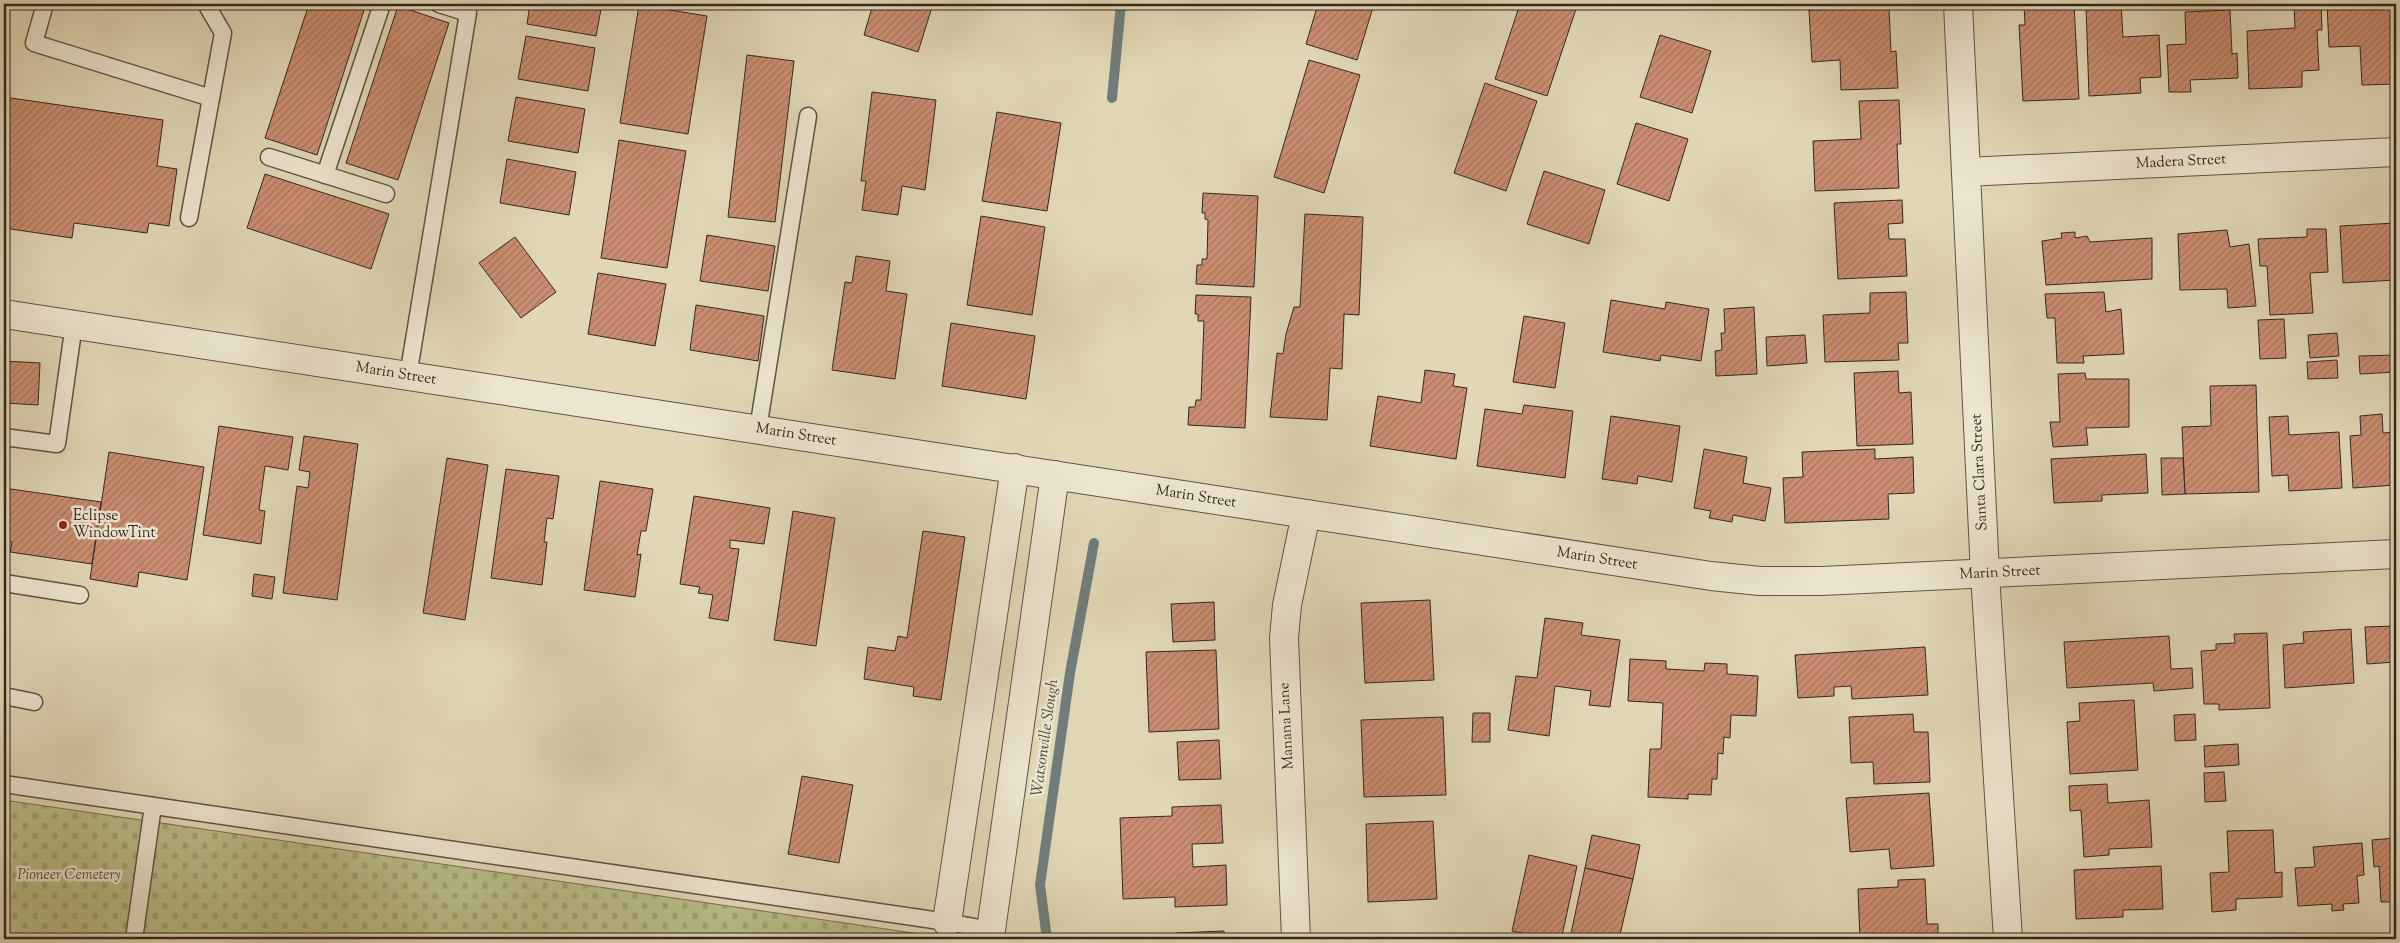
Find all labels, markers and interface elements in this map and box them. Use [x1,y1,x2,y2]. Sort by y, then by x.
street label: Madera Street [2135,149,2227,175]
street label: Marin Street [354,357,438,391]
street label: Santa Clara Street [1966,413,1994,531]
street label: Marin Street [754,418,838,452]
street label: Marin Street [1154,480,1238,514]
place label: Eclipse WindowTint [73,506,156,544]
marker: Eclipse WindowTint [57,519,69,531]
street label: Marin Street [1555,542,1639,576]
street label: Marin Street [1959,560,2041,586]
water label: Watsonville Slough [1026,678,1066,798]
street label: Manana Lane [1274,682,1300,770]
park label: Pioneer Cemetery [17,865,121,886]

